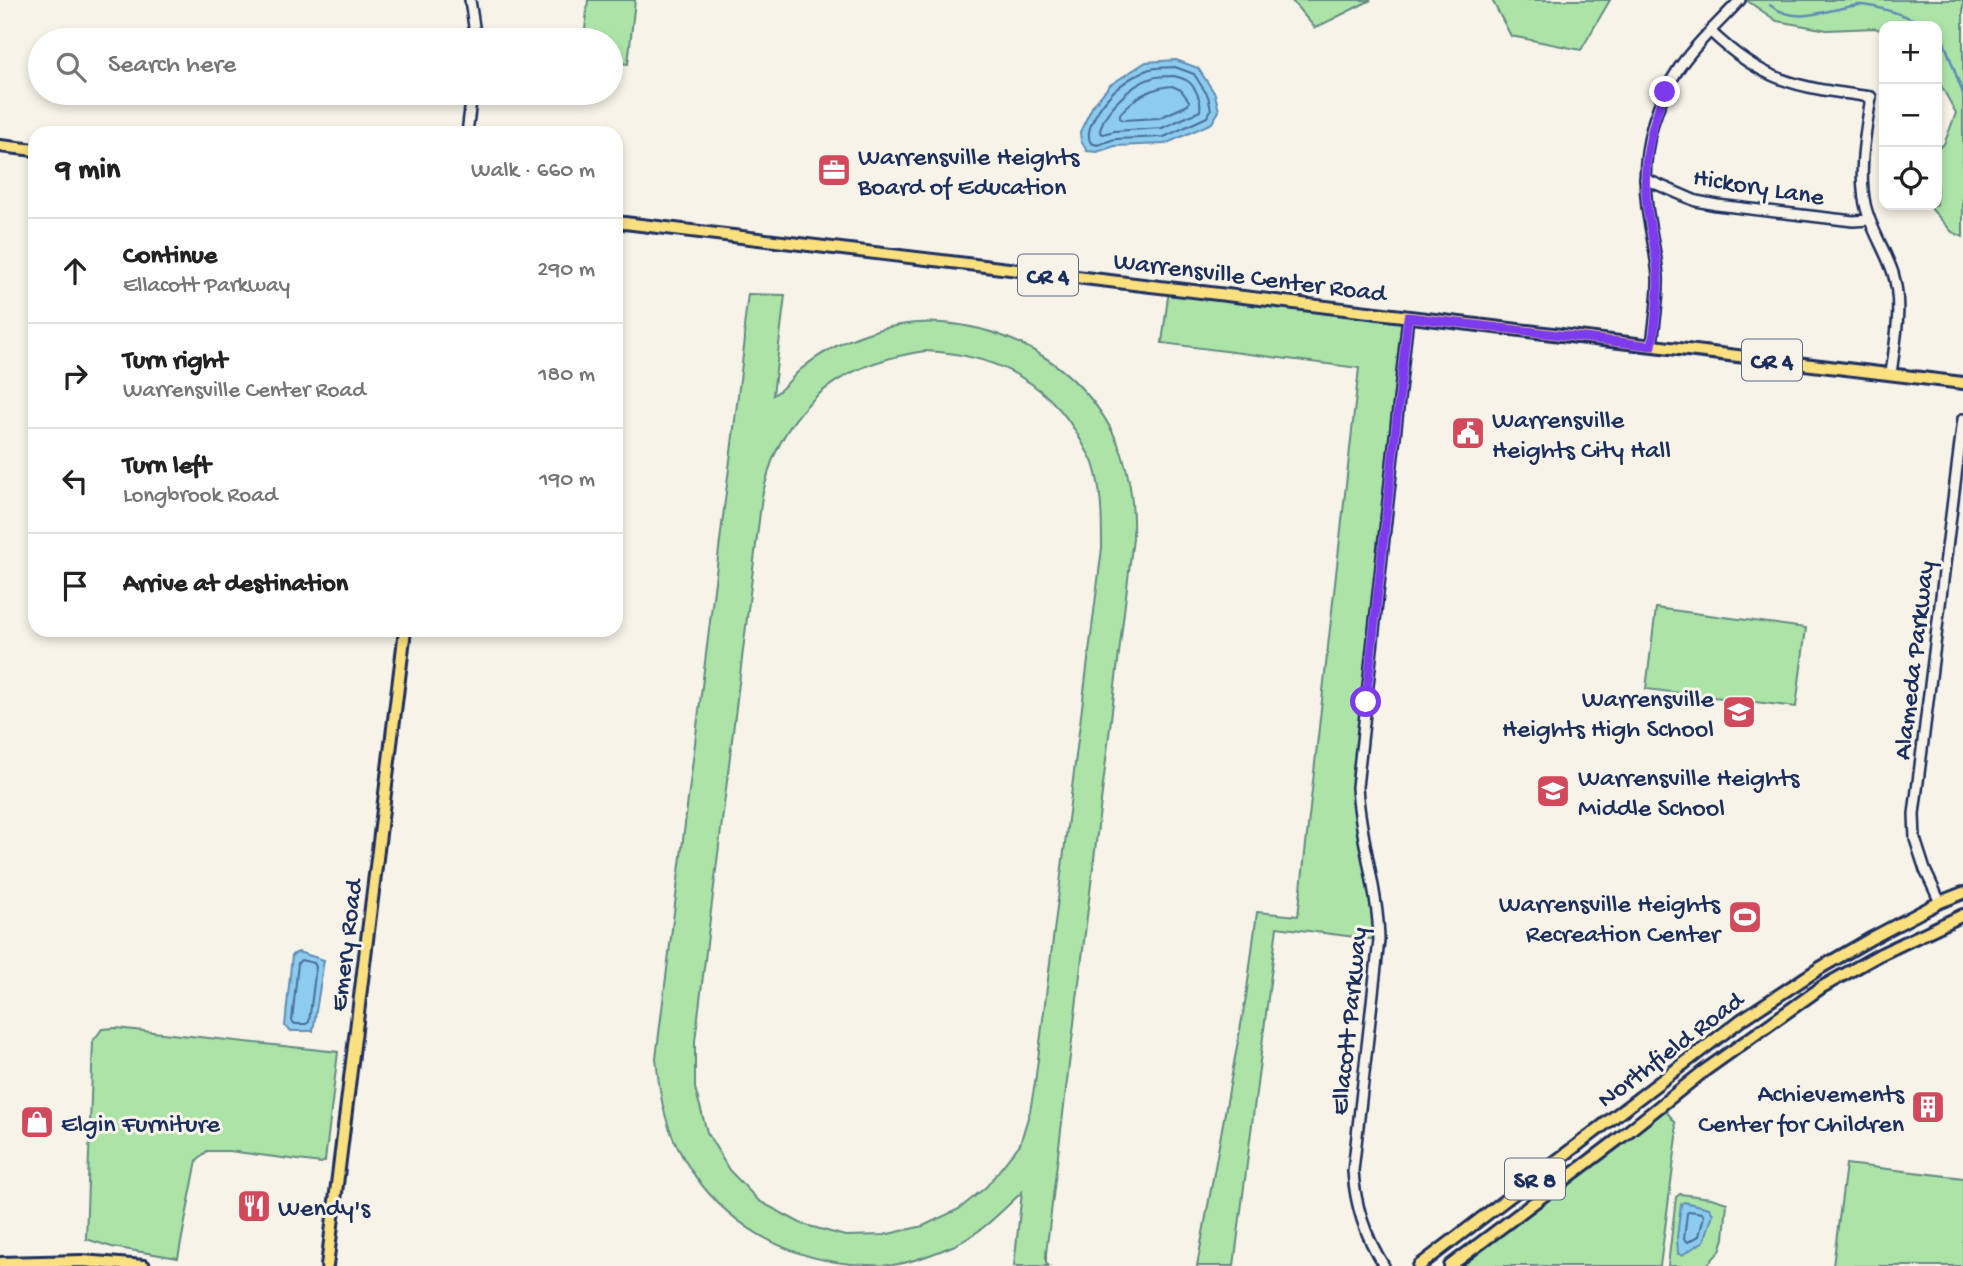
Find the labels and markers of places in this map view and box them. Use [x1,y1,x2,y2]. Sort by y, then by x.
place label: Warrensville Heights Board of Education [857,144,1081,205]
office icon: Warrensville Heights Board of Education [815,151,853,189]
place label: Warrensville Heights City Hall [1492,407,1671,468]
public building icon: Warrensville Heights City Hall [1449,414,1487,452]
place label: Warrensville Heights High School [1502,686,1715,747]
school or university icon: Warrensville Heights High School [1720,693,1758,731]
place label: Warrensville Heights Middle School [1578,765,1801,826]
school or university icon: Warrensville Heights Middle School [1534,772,1572,810]
place label: Warrensville Heights Recreation Center [1499,891,1723,952]
sports icon: Warrensville Heights Recreation Center [1726,898,1764,936]
place label: Achievements Center for Children [1698,1081,1905,1142]
building icon: Achievements Center for Children [1909,1088,1947,1126]
shop icon: Elgin Furniture [18,1103,56,1141]
place label: Elgin Furniture [61,1111,221,1142]
restaurant icon: Wendy's [235,1187,273,1225]
place label: Wendy's [278,1195,372,1226]

